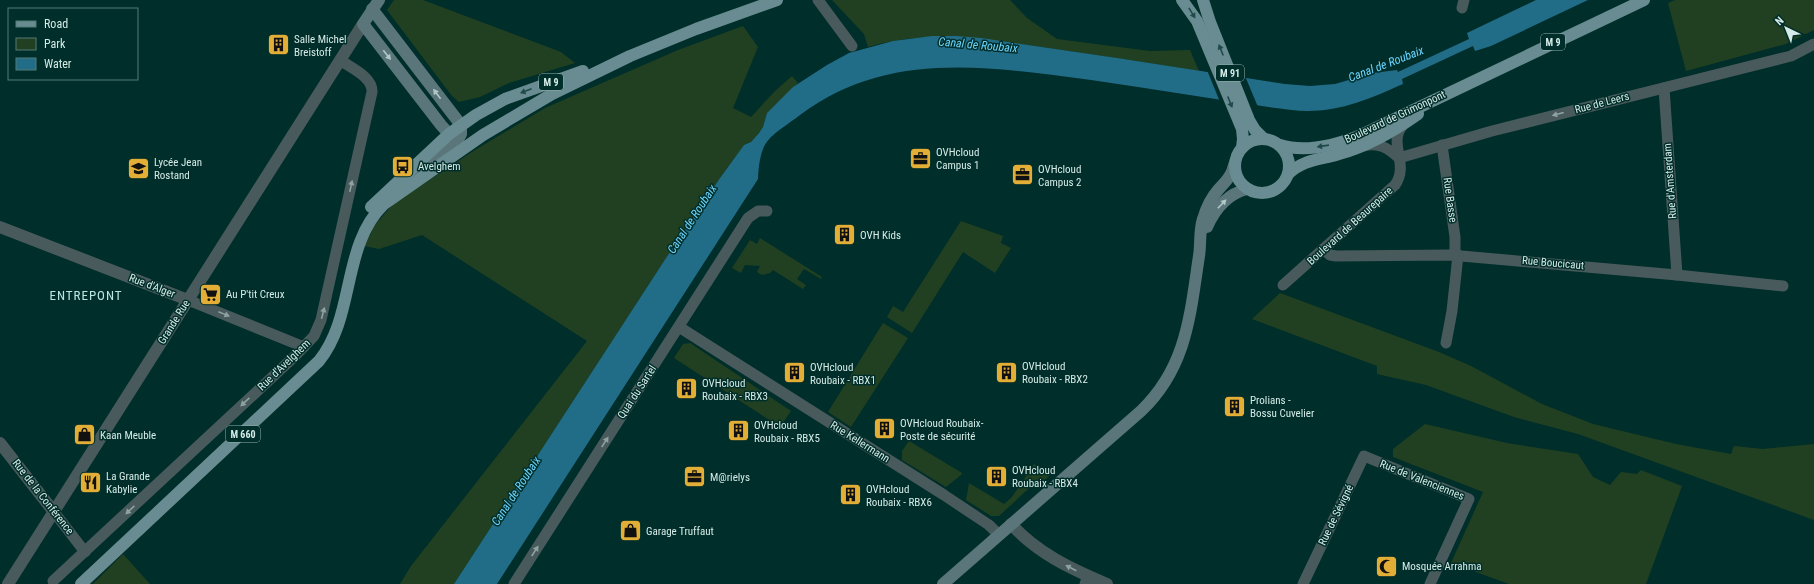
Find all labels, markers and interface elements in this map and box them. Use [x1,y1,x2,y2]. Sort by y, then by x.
one-way arrow [1189,7,1196,19]
legend [8,8,138,80]
north arrow [1766,8,1806,48]
text: N [1773,14,1787,28]
text: Road [44,17,68,31]
building icon: Salle Michel Breistoff [265,32,291,58]
place label: Salle Michel Breistoff [294,33,347,59]
road number: M 9 [1541,34,1565,50]
water label: Canal de Roubaix [938,35,1019,56]
text: Park [44,37,66,51]
water label: Canal de Roubaix [1346,43,1426,85]
one-way arrow [1218,44,1224,55]
one-way arrow [382,49,391,60]
text: Water [44,57,72,71]
road number: M 91 [1216,65,1244,81]
road number: M 9 [539,74,563,90]
street label: Boulevard de Grimonpont [1343,88,1447,146]
one-way arrow [433,89,441,100]
one-way arrow [520,89,532,95]
street label: Rue de Leers [1573,89,1631,117]
one-way arrow [1228,96,1234,108]
one-way arrow [1552,112,1564,118]
one-way arrow [1317,143,1329,149]
street label: Rue d'Amsterdam [1661,143,1679,219]
office icon: OVHcloud Campus 1 [907,145,933,171]
place label: OVHcloud Campus 1 [936,146,980,172]
bus stop icon: Avelghem [390,153,416,179]
school or university icon: Lycée Jean Rostand [126,155,152,181]
place label: Lycée Jean Rostand [154,156,202,182]
place label: Avelghem [418,160,461,173]
office icon: OVHcloud Campus 2 [1010,162,1036,188]
place label: OVHcloud Campus 2 [1038,163,1082,189]
street label: Rue Basse [1440,177,1460,223]
one-way arrow [348,180,354,193]
water label: Canal de Roubaix [664,181,720,256]
street label: Boulevard de Beaurepaire [1305,184,1395,268]
one-way arrow [1217,199,1227,209]
building icon: OVH Kids [832,222,858,248]
place label: OVH Kids [860,229,901,242]
street label: Rue Boucicaut [1521,254,1585,272]
street label: Rue d'Alger [127,271,178,301]
supermarket icon: Au P'tit Creux [197,281,223,307]
district label: ENTREPONT [49,288,123,303]
place label: Au P'tit Creux [226,288,285,301]
street label: Grande Rue [155,297,193,347]
one-way arrow [320,307,326,320]
one-way arrow [219,312,231,318]
street label: Rue d'Avelghem [255,337,313,393]
building icon: OVHcloud Roubaix - RBX2 [993,359,1019,385]
building icon: OVHcloud Roubaix - RBX1 [781,360,807,386]
place label: OVHcloud Roubaix - RBX2 [1022,360,1088,386]
place label: OVHcloud Roubaix - RBX1 [810,361,876,387]
street label: Quai du Sartel [615,363,659,421]
building icon: OVHcloud Roubaix - RBX3 [674,376,700,402]
place label: OVHcloud Roubaix - RBX3 [702,377,768,403]
building icon: Prolians - Bossu Cuvelier [1222,393,1248,419]
place label: Prolians - Bossu Cuvelier [1250,394,1315,420]
one-way arrow [240,398,250,407]
building icon: OVHcloud Roubaix- Poste de sécurité [871,416,897,442]
place label: OVHcloud Roubaix- Poste de sécurité [900,417,984,443]
building icon: OVHcloud Roubaix - RBX5 [726,418,752,444]
place label: OVHcloud Roubaix - RBX5 [754,419,820,445]
street label: Rue Kellermann [828,419,892,465]
shop icon: Kaan Meuble [72,422,98,448]
road number: M 660 [226,426,260,442]
place label: Kaan Meuble [100,429,156,442]
one-way arrow [601,437,609,447]
water label: Canal de Roubaix [488,453,544,528]
street label: Rue de la Conférence [10,457,76,537]
street label: Rue de Valenciennes [1378,457,1466,503]
building icon: OVHcloud Roubaix - RBX4 [984,463,1010,489]
office icon: M@rielys [682,464,708,490]
place label: OVHcloud Roubaix - RBX4 [1012,464,1078,490]
restaurant icon: La Grande Kabylie [77,469,103,495]
place label: La Grande Kabylie [106,470,150,496]
place label: M@rielys [710,471,750,484]
building icon: OVHcloud Roubaix - RBX6 [838,482,864,508]
place label: OVHcloud Roubaix - RBX6 [866,483,932,509]
street label: Rue de Sévigné [1316,483,1356,547]
one-way arrow [125,506,135,515]
shop icon: Garage Truffaut [617,518,643,544]
place label: Garage Truffaut [646,525,714,538]
one-way arrow [531,545,538,557]
mosque icon: Mosquée Arrahma [1373,553,1399,579]
place label: Mosquée Arrahma [1402,560,1481,573]
one-way arrow [1066,565,1077,572]

